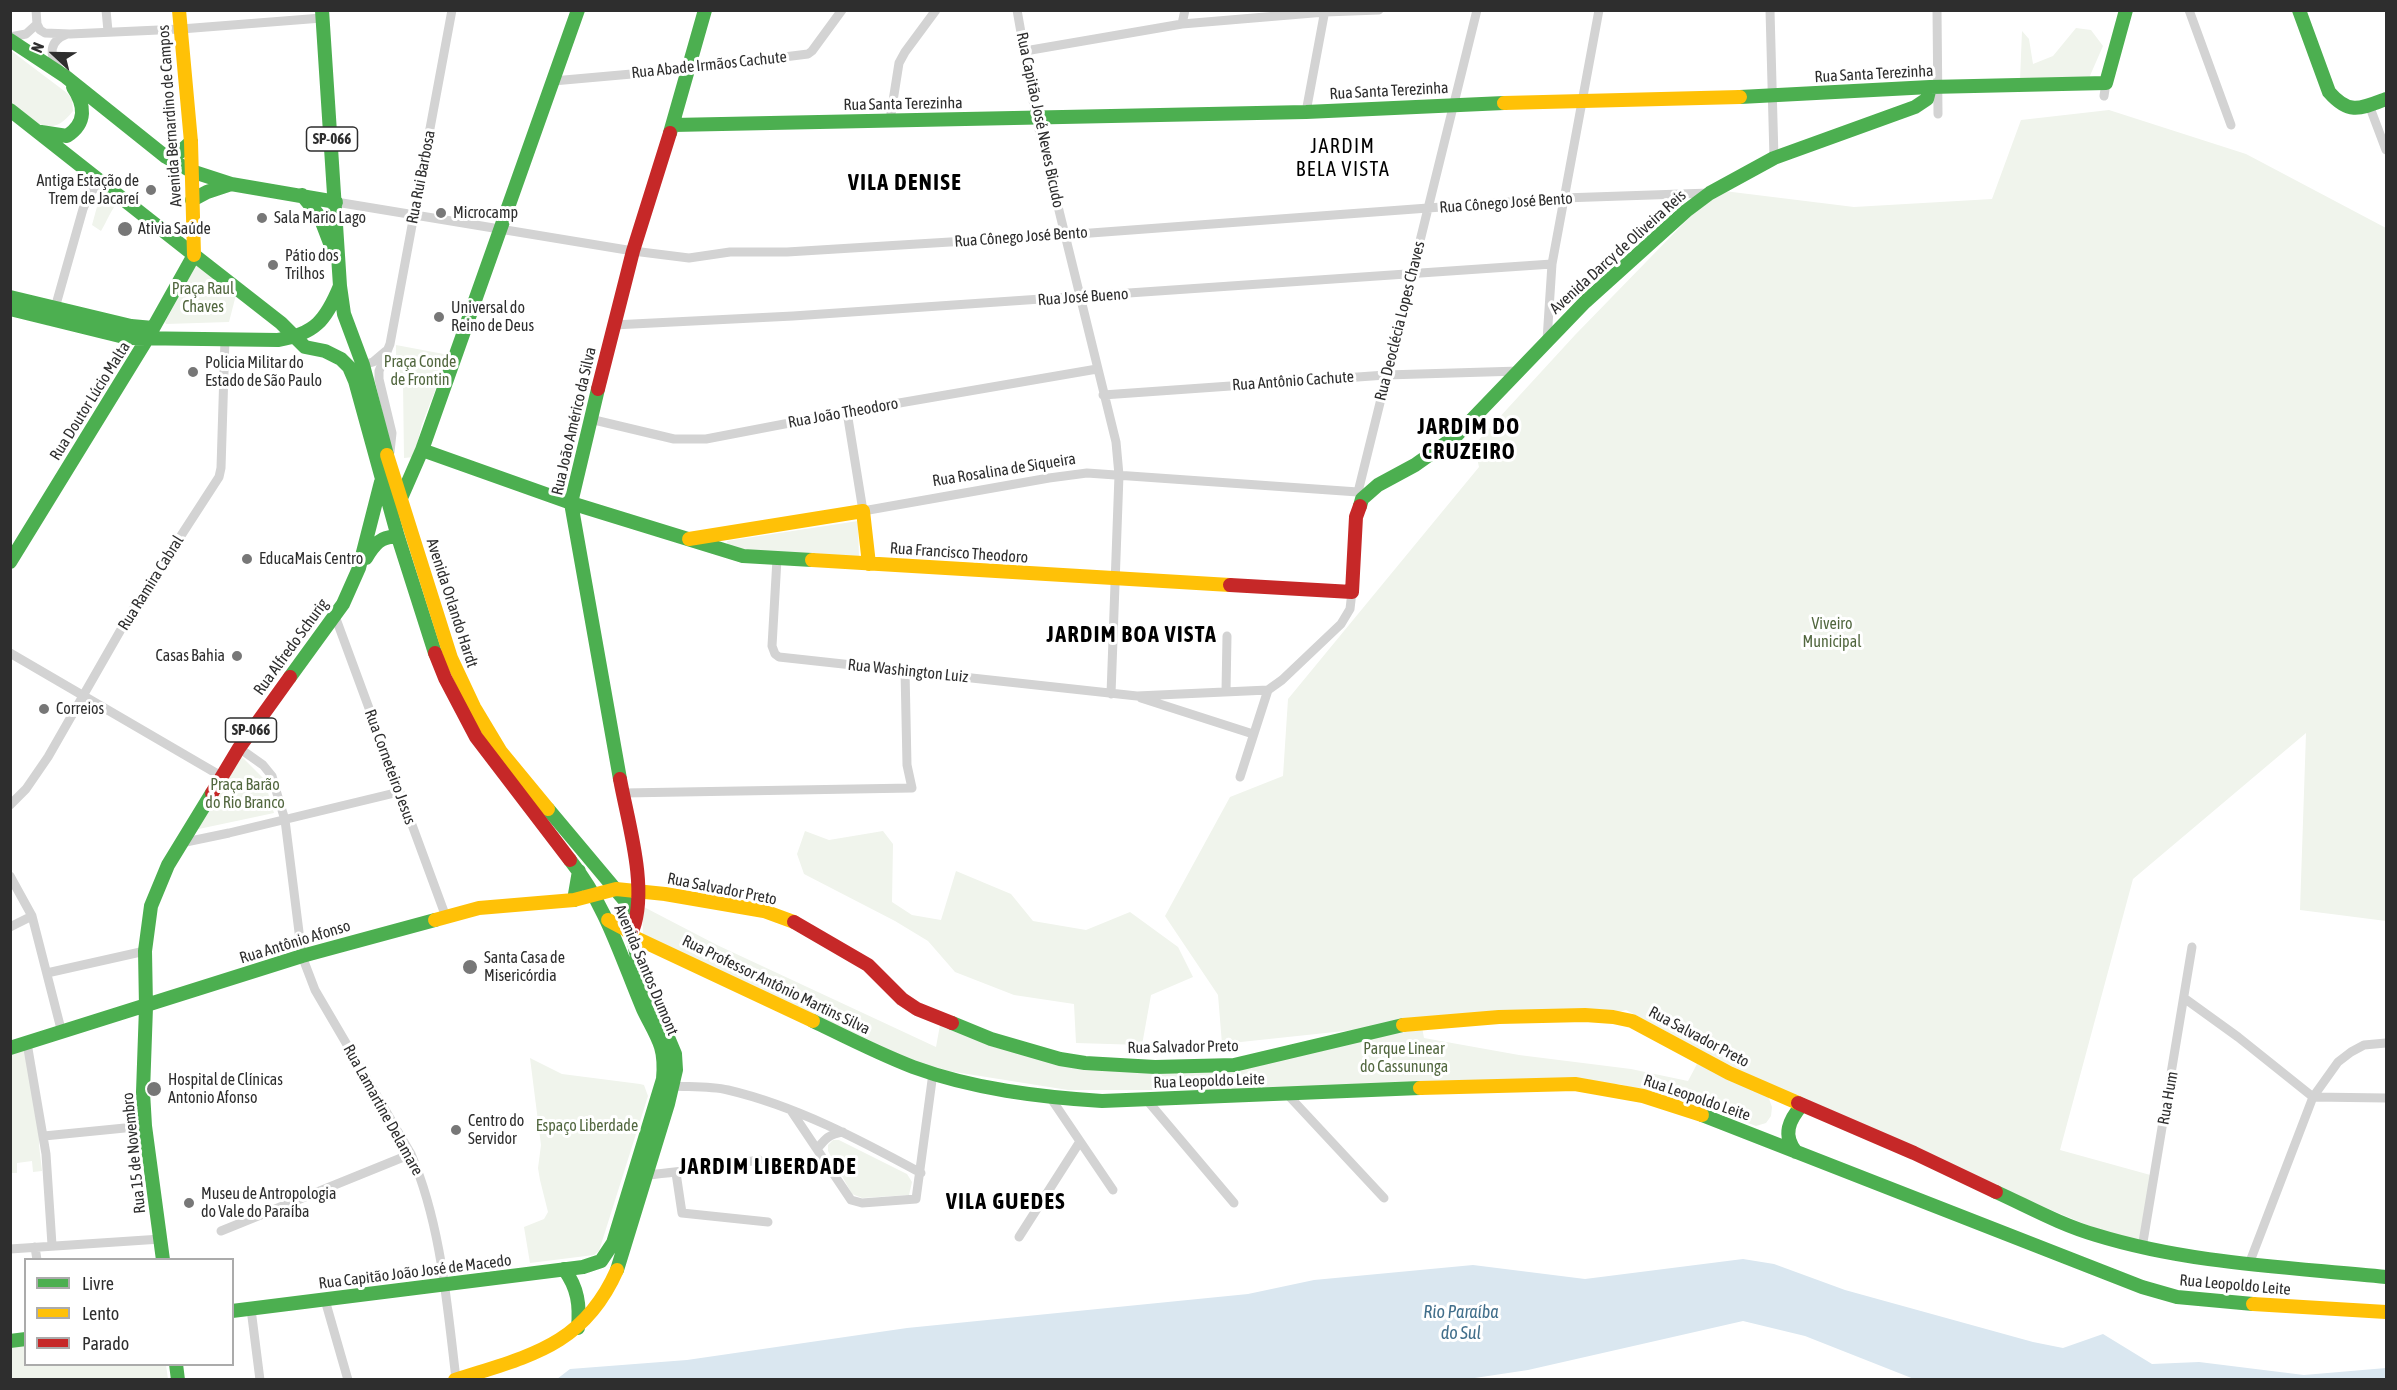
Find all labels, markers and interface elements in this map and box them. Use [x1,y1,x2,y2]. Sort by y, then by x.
north arrow [24,24,84,84]
street label: Avenida Bernardino de Campos [154,24,186,208]
street label: Rua Capitão José Neves Bicudo [1012,31,1068,209]
text: N [27,40,47,55]
street label: Rua Abade Irmãos Cachute [630,47,788,83]
street label: Rua Santa Terezinha [1814,61,1934,87]
street label: Rua Santa Terezinha [1329,78,1449,104]
street label: Rua Santa Terezinha [843,93,963,115]
road number: SP-066 [306,127,358,151]
street label: Rua Rui Barbosa [403,129,439,225]
district label: JARDIM BELA VISTA [1296,135,1390,182]
district label: VILA DENISE [848,170,962,196]
place label: Antiga Estação de Trem de Jacareí [36,171,139,209]
marker: Antiga Estação de Trem de Jacareí [144,183,158,197]
street label: Avenida Darcy de Oliveira Reis [1546,186,1690,318]
street label: Rua Cônego José Bento [1439,189,1573,217]
place label: Microcamp [453,203,518,223]
marker: Microcamp [434,206,448,220]
place label: Sala Mario Lago [274,208,366,228]
marker: Sala Mario Lago [255,211,269,225]
place label: Ativia Saúde [138,219,211,239]
marker: Ativia Saúde [116,220,134,238]
street label: Rua Cônego José Bento [954,223,1088,251]
street label: Rua Deoclécia Lopes Chaves [1371,239,1429,403]
place label: Pátio dos Trilhos [285,246,339,284]
marker: Pátio dos Trilhos [266,258,280,272]
park label: Praça Raul Chaves [172,279,234,317]
street label: Rua José Bueno [1037,284,1129,310]
place label: Universal do Reino de Deus [451,298,534,336]
marker: Universal do Reino de Deus [432,310,446,324]
street label: Rua Doutor Lúcio Malta [46,338,134,464]
street label: Rua João Américo da Silva [548,345,600,497]
park label: Praça Conde de Frontin [384,352,456,390]
place label: Policia Militar do Estado de São Paulo [205,353,322,391]
marker: Policia Militar do Estado de São Paulo [186,365,200,379]
street label: Rua Antônio Cachute [1232,367,1354,395]
street label: Rua João Theodoro [786,394,900,432]
district label: JARDIM DO CRUZEIRO [1417,414,1521,466]
street label: Rua Rosalina de Siqueira [931,449,1077,491]
street label: Rua Ramira Cabral [114,532,188,634]
street label: Avenida Orlando Hardt [422,536,482,670]
street label: Rua Francisco Theodoro [889,539,1029,567]
place label: EducaMais Centro [259,549,363,569]
marker: EducaMais Centro [240,552,254,566]
street label: Rua Alfredo Schurig [250,595,332,699]
park label: Viveiro Municipal [1803,614,1861,652]
district label: JARDIM BOA VISTA [1047,622,1217,648]
place label: Casas Bahia [156,646,225,666]
marker: Casas Bahia [230,649,244,663]
street label: Rua Washington Luiz [847,655,969,687]
place label: Correios [56,699,104,719]
marker: Correios [37,702,51,716]
street label: Rua Corneteiro Jesus [360,707,420,827]
road number: SP-066 [226,718,276,742]
park label: Praça Barão do Rio Branco [205,775,285,813]
street label: Rua Salvador Preto [666,869,778,909]
street label: Avenida Santos Dumont [610,902,682,1038]
street label: Rua Antônio Afonso [237,916,353,968]
street label: Rua Professor Antônio Martins Silva [679,931,873,1039]
place label: Santa Casa de Misericórdia [484,948,565,986]
marker: Santa Casa de Misericórdia [461,958,479,976]
street label: Rua Salvador Preto [1645,1002,1753,1072]
street label: Rua Salvador Preto [1127,1036,1239,1058]
park label: Parque Linear do Cassununga [1360,1039,1448,1077]
street label: Rua Lamartine Delamare [339,1041,427,1179]
street label: Rua Leopoldo Leite [1153,1069,1265,1093]
place label: Hospital de Clínicas Antonio Afonso [168,1070,283,1108]
street label: Rua Hum [2154,1070,2182,1126]
street label: Rua Leopoldo Leite [1641,1071,1753,1125]
marker: Hospital de Clínicas Antonio Afonso [145,1080,163,1098]
street label: Rua 15 de Novembro [118,1092,150,1214]
place label: Centro do Servidor [468,1111,524,1149]
park label: Espaço Liberdade [536,1116,638,1136]
marker: Centro do Servidor [449,1123,463,1137]
district label: JARDIM LIBERDADE [679,1154,857,1180]
place label: Museu de Antropologia do Vale do Paraíba [201,1184,336,1222]
district label: VILA GUEDES [946,1189,1066,1215]
marker: Museu de Antropologia do Vale do Paraíba [182,1196,196,1210]
street label: Rua Capitão João José de Macedo [318,1251,512,1293]
legend [24,1258,234,1366]
street label: Rua Leopoldo Leite [2179,1271,2291,1299]
text: Livre [82,1273,114,1294]
water label: Rio Paraíba do Sul [1423,1301,1499,1344]
text: Lento [82,1303,119,1324]
text: Parado [82,1333,129,1354]

